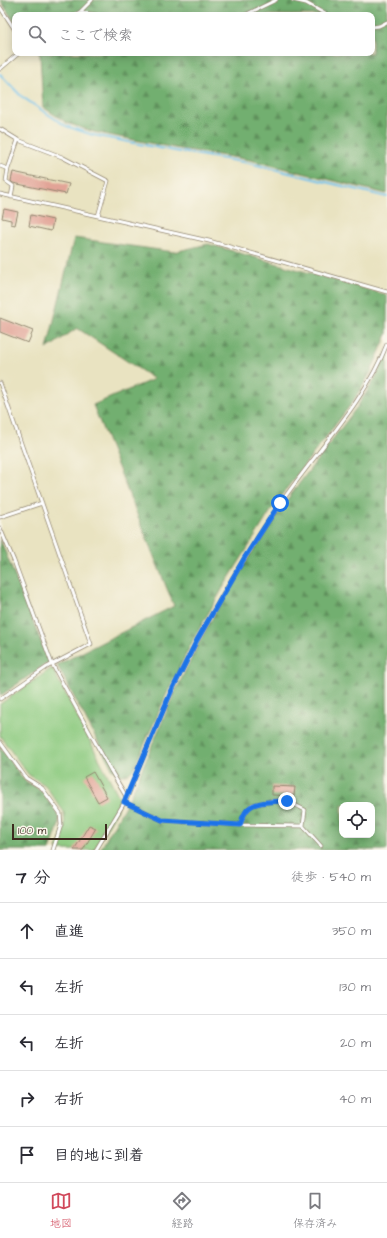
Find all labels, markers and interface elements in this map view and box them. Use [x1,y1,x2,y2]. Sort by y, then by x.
search box [12,12,375,56]
icon: search [26,23,48,45]
text: ここで検索 [58,25,133,46]
route start [271,494,289,512]
route end [278,792,296,810]
map controls [339,802,375,838]
button: locate [339,802,375,838]
scale bar [12,822,107,841]
text: 100 m [18,823,46,838]
text: 7 分 [16,866,50,890]
text: 徒歩 · 540 m [291,868,371,886]
icon: ahead [16,920,38,942]
text: 直進 [54,921,84,942]
text: 350 m [332,922,371,940]
icon: left [16,976,38,998]
text: 左折 [54,977,84,998]
text: 130 m [339,978,371,996]
icon: left [16,1032,38,1054]
text: 左折 [54,1033,84,1054]
text: 20 m [340,1034,371,1052]
icon: right [16,1088,38,1110]
text: 右折 [54,1089,84,1110]
text: 40 m [339,1090,371,1108]
icon: arrive [16,1144,38,1166]
text: 目的地に到着 [54,1145,144,1166]
tab: 地図 [50,1190,72,1231]
tab: 経路 [171,1190,193,1231]
tab: 保存済み [293,1190,337,1231]

